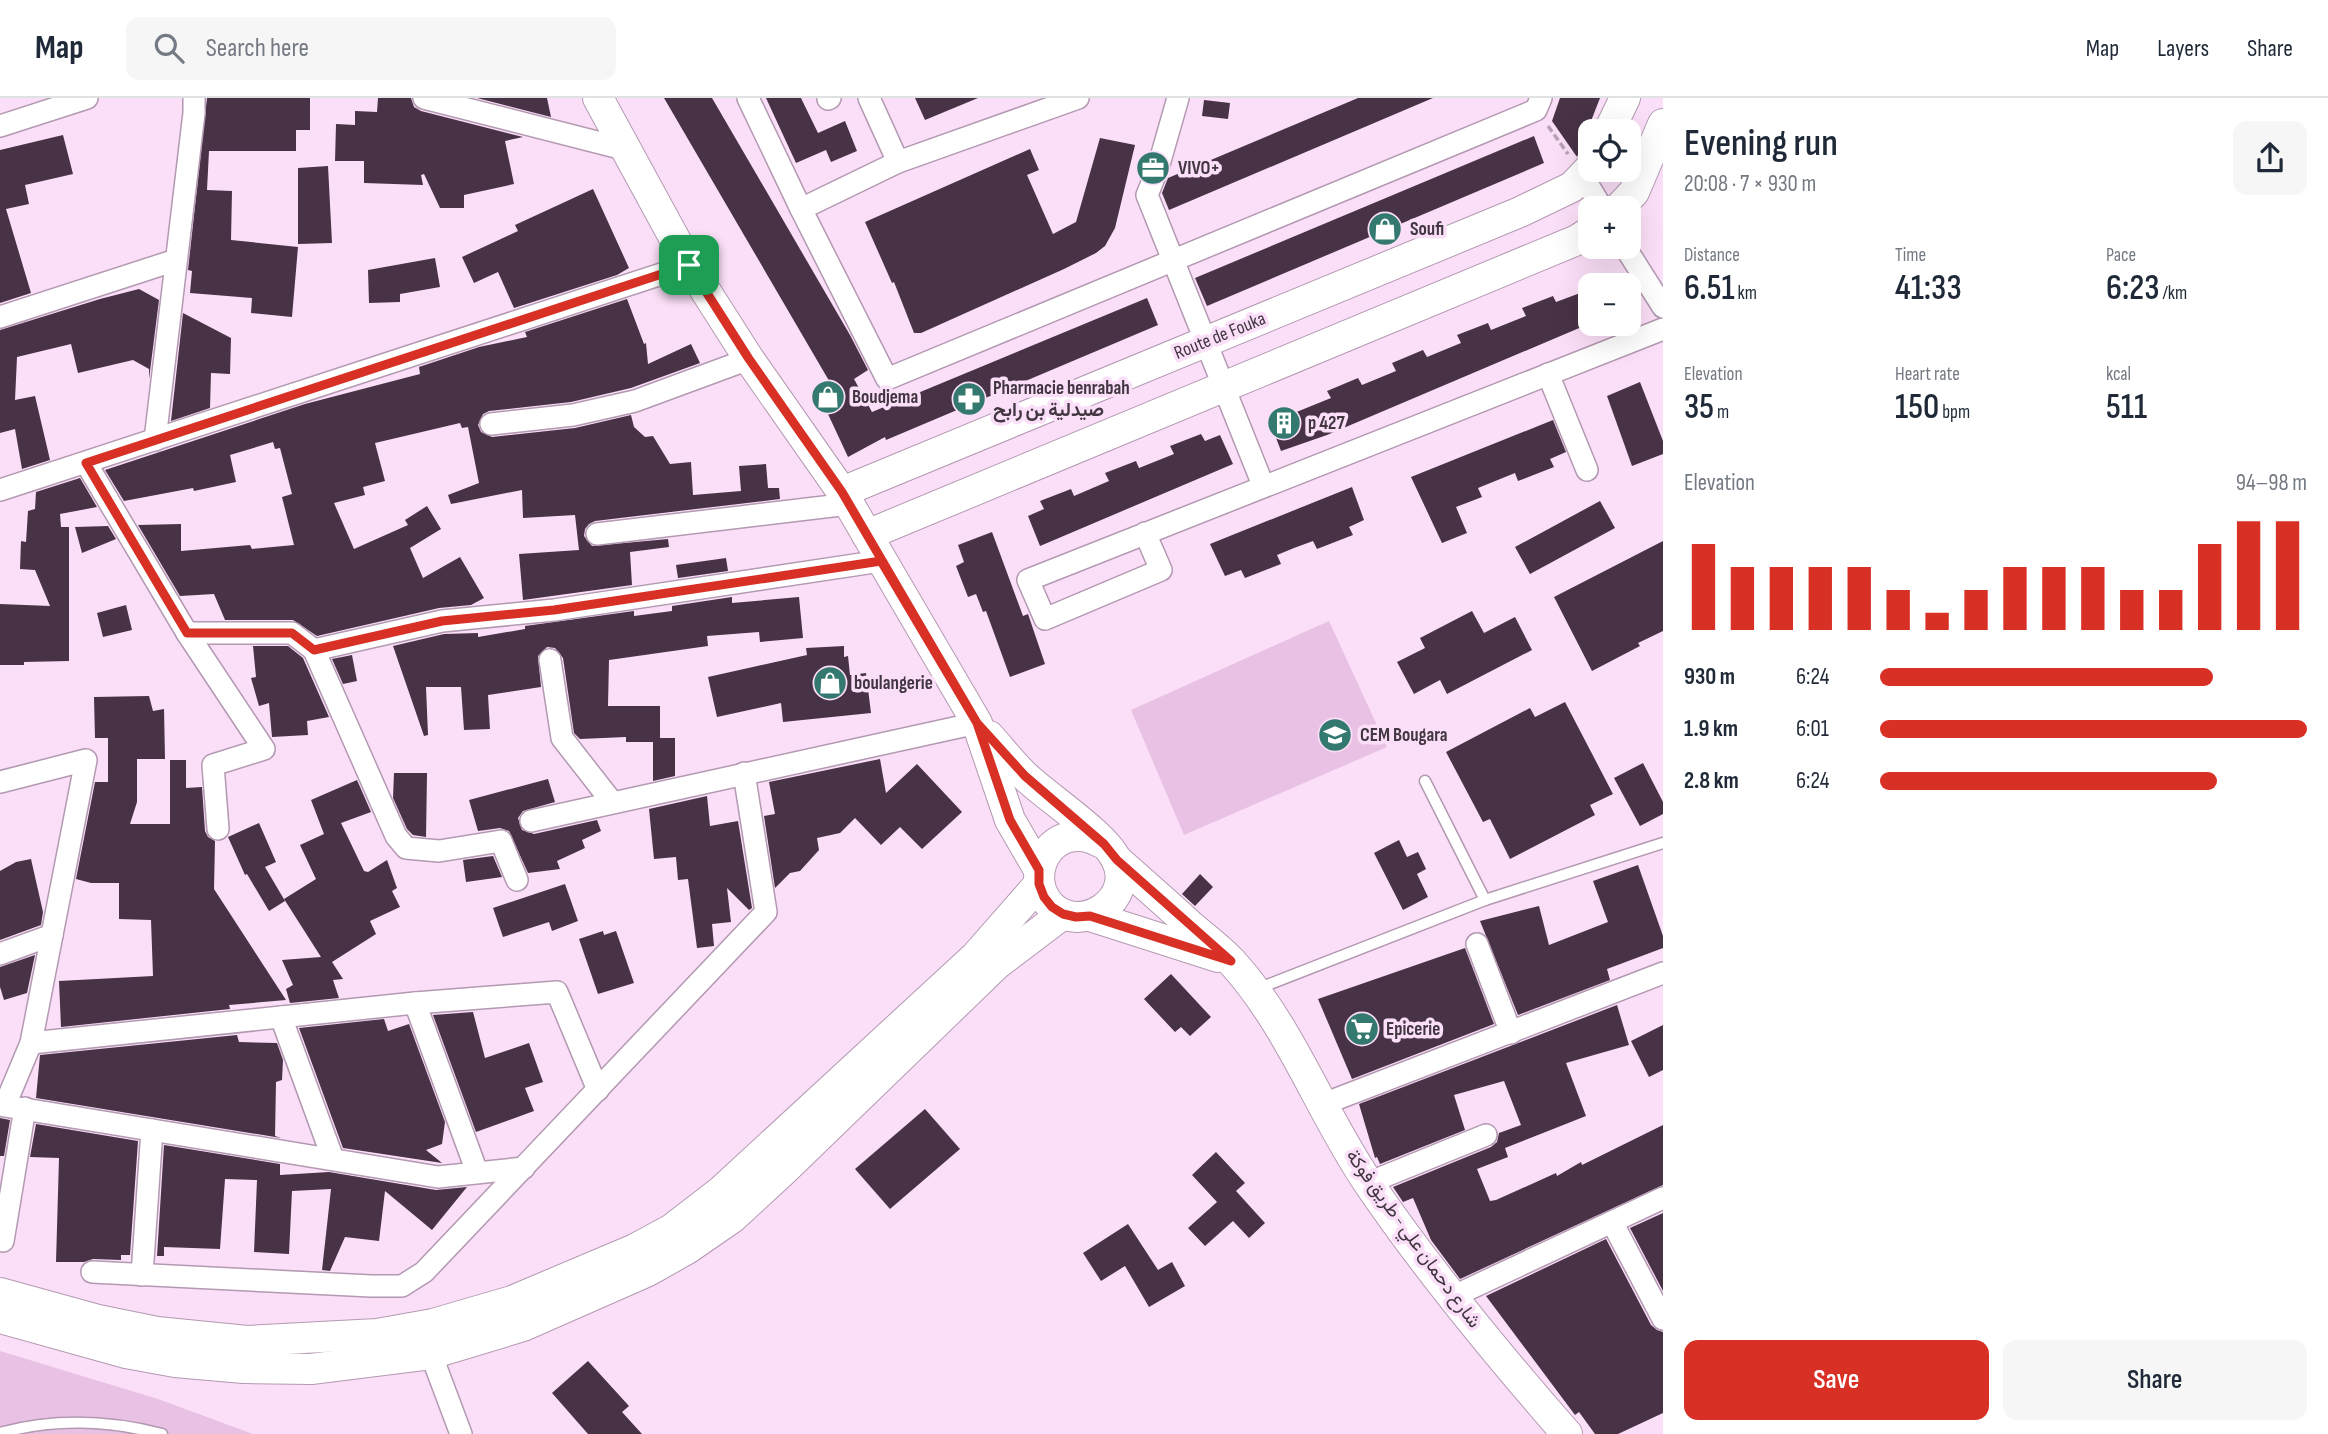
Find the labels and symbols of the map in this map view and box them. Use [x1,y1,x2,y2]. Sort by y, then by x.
office icon: VIVO+ [1134,149,1172,187]
place label: VIVO+ [1178,157,1220,180]
shop icon: Soufi [1366,210,1404,248]
place label: Soufi [1410,218,1444,241]
pin [659,235,719,295]
street label: Route de Fouka [1171,307,1269,365]
place label: Pharmacie benrabah صيدلية بن رابح [993,377,1130,423]
shop icon: Boudjema [809,378,847,416]
pharmacy icon: Pharmacie benrabah صيدلية بن رابح [950,380,988,418]
place label: Boudjema [852,386,918,409]
building icon: p 427 [1265,404,1303,442]
place label: p 427 [1308,412,1345,435]
shop icon: boulangerie [811,664,849,702]
place label: boulangerie [854,672,933,695]
school or university icon: CEM Bougara [1316,716,1354,754]
place label: CEM Bougara [1360,724,1448,747]
supermarket icon: Epicerie [1343,1010,1381,1048]
place label: Epicerie [1386,1018,1440,1041]
street label: شارع دحمان علي - طريق فوكة [1338,1145,1485,1334]

